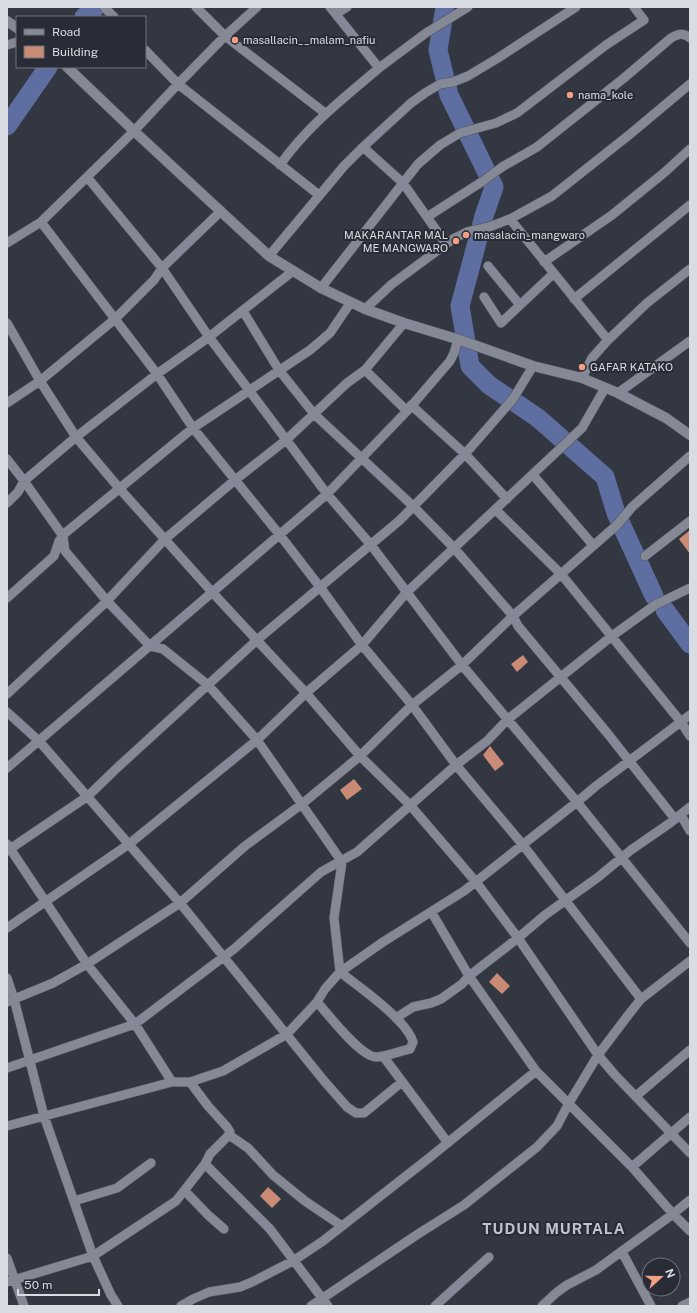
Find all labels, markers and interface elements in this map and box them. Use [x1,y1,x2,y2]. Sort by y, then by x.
legend [16,16,146,68]
text: Road [52,25,80,39]
place label: masallacin__malam_nafiu [243,34,376,46]
marker: masallacin__malam_nafiu [230,35,240,45]
text: Building [52,45,98,59]
place label: nama_kole [578,89,633,101]
marker: nama_kole [565,90,575,100]
place label: MAKARANTAR MAL ME MANGWARO [344,229,448,254]
place label: masalacin_mangwaro [474,229,585,241]
marker: masalacin_mangwaro [461,230,471,240]
marker: MAKARANTAR MAL ME MANGWARO [451,236,461,246]
place label: GAFAR KATAKO [590,361,673,373]
marker: GAFAR KATAKO [577,362,587,372]
district label: TUDUN MURTALA [482,1220,626,1237]
north arrow [641,1257,681,1297]
text: N [663,1267,677,1280]
scale bar [18,1271,99,1297]
text: 50 m [24,1278,52,1292]

